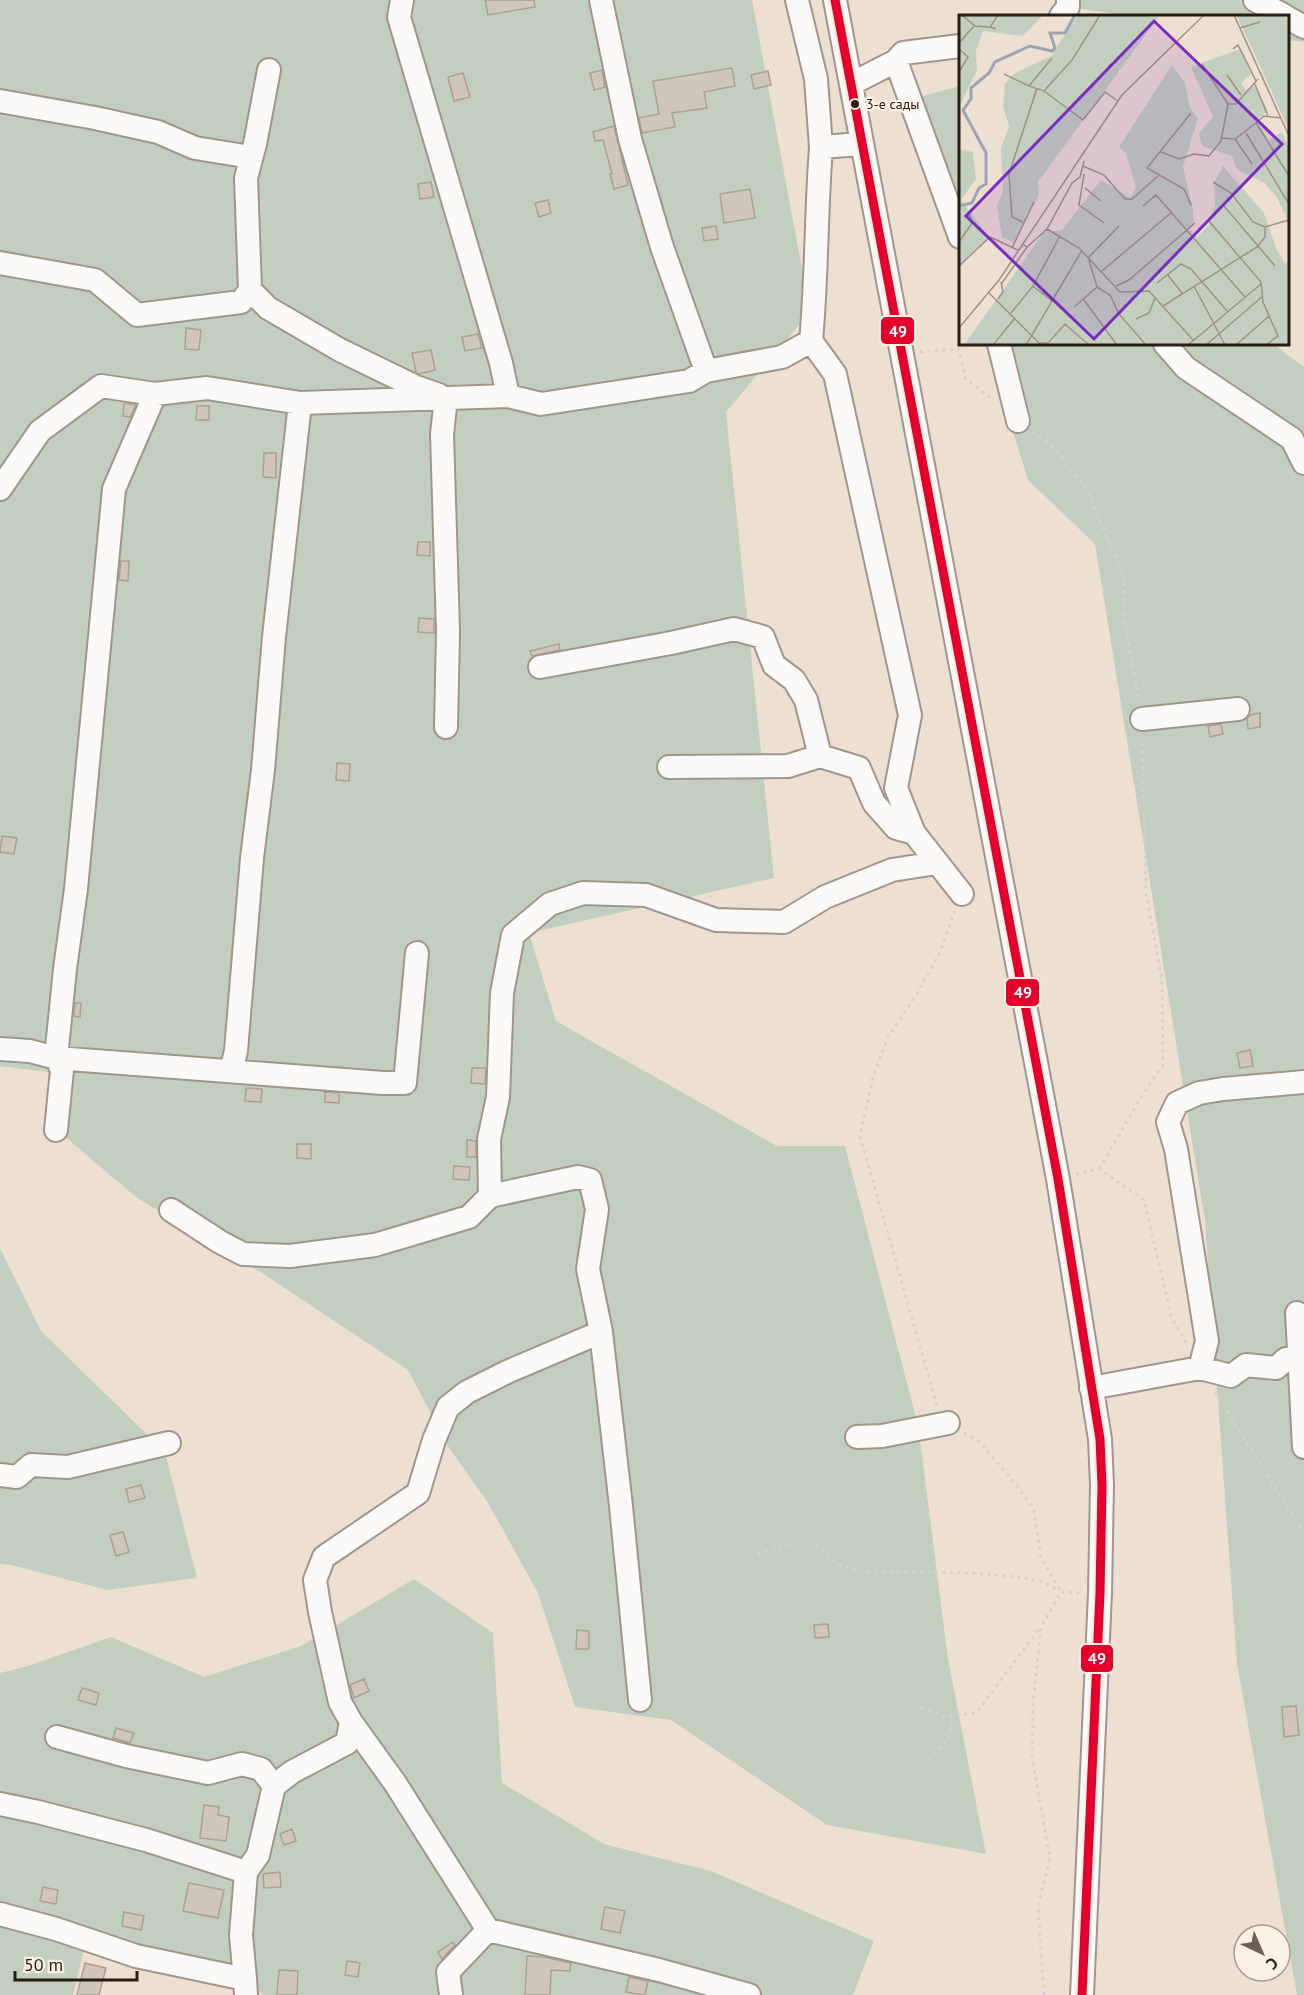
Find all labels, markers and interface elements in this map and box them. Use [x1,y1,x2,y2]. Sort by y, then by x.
inset map [959,15,1289,345]
place label: 3-е сады [866,95,920,113]
marker: 3-е сады [849,98,861,110]
line badge: 49 [880,316,915,345]
text: 49 [889,321,907,341]
line badge: 49 [1005,978,1040,1007]
text: 49 [1014,982,1032,1002]
line badge: 49 [1080,1644,1114,1673]
text: 49 [1088,1648,1106,1668]
north arrow [1232,1923,1292,1983]
scale bar [15,1944,136,1982]
text: 50 m [24,1953,63,1976]
text: С [1262,1953,1283,1974]

